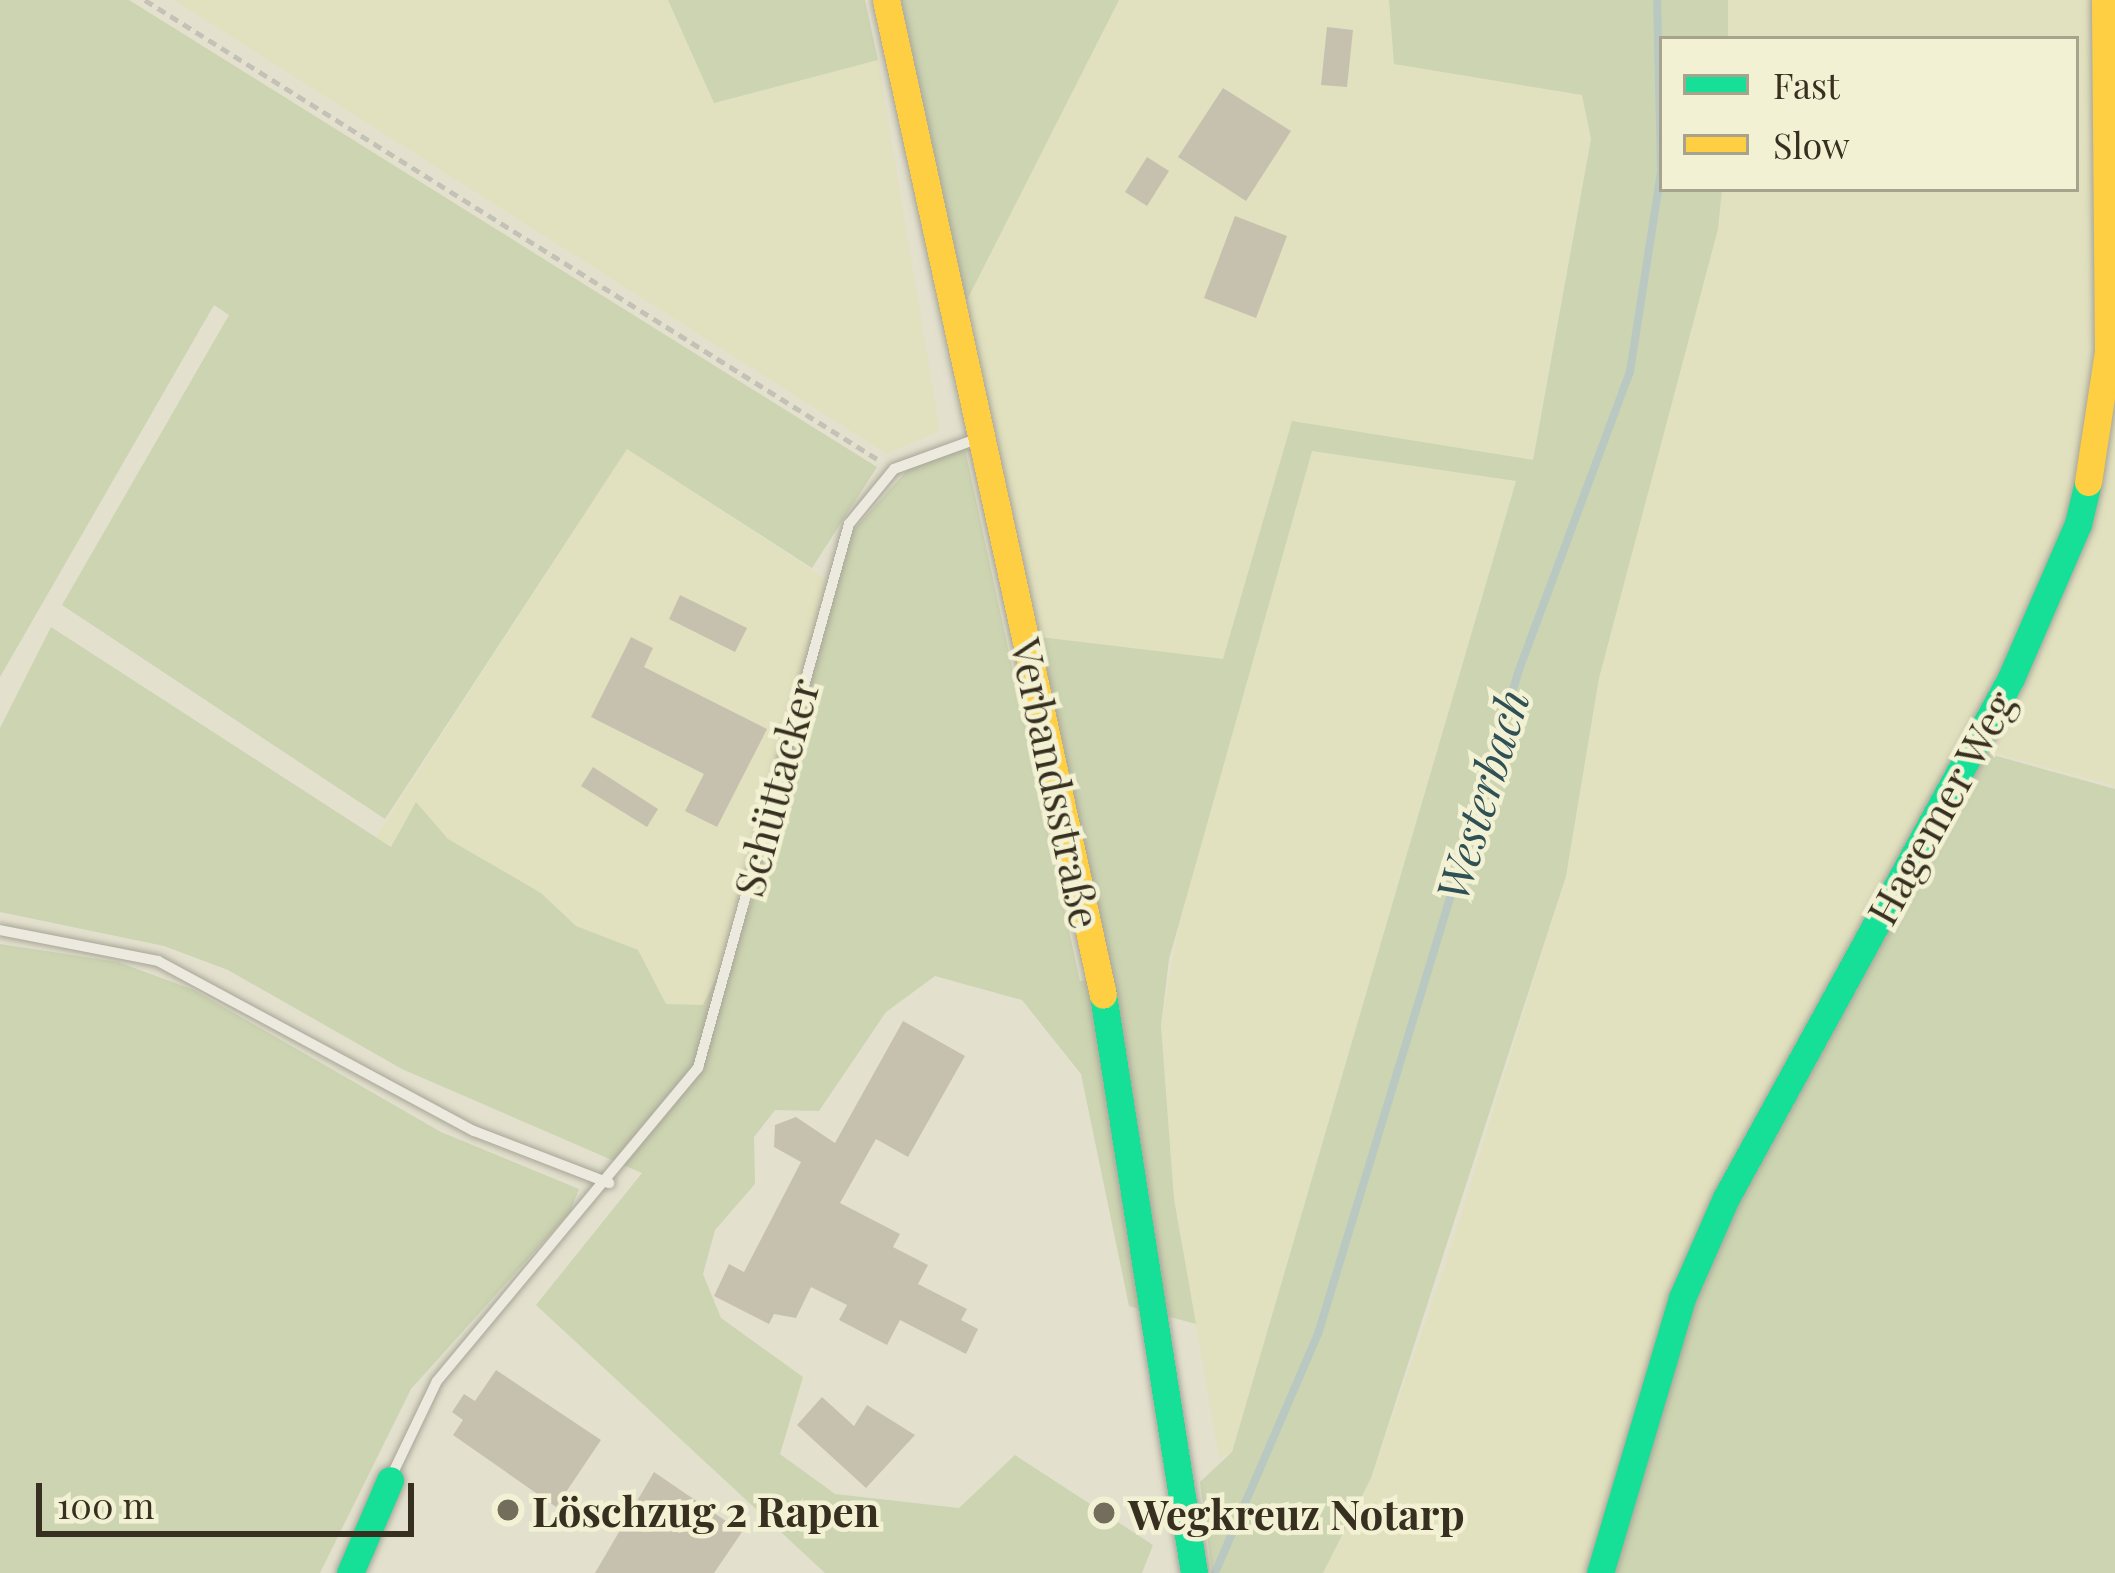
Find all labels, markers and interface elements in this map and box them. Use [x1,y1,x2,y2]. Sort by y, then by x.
legend [1659,36,2079,192]
text: Fast [1773,60,1840,108]
text: Slow [1773,120,1850,168]
street label: Verbandsstraße [1002,634,1112,932]
street label: Schüttacker [722,673,828,901]
street label: Hagemer Weg [1855,680,2025,934]
water label: Westerbach [1423,683,1539,907]
scale bar [42,1459,420,1533]
text: 100 m [57,1480,154,1528]
place label: Löschzug 2 Rapen [532,1485,880,1535]
place label: Wegkreuz Notarp [1128,1488,1465,1538]
marker: Löschzug 2 Rapen [495,1497,521,1523]
marker: Wegkreuz Notarp [1091,1500,1117,1526]

